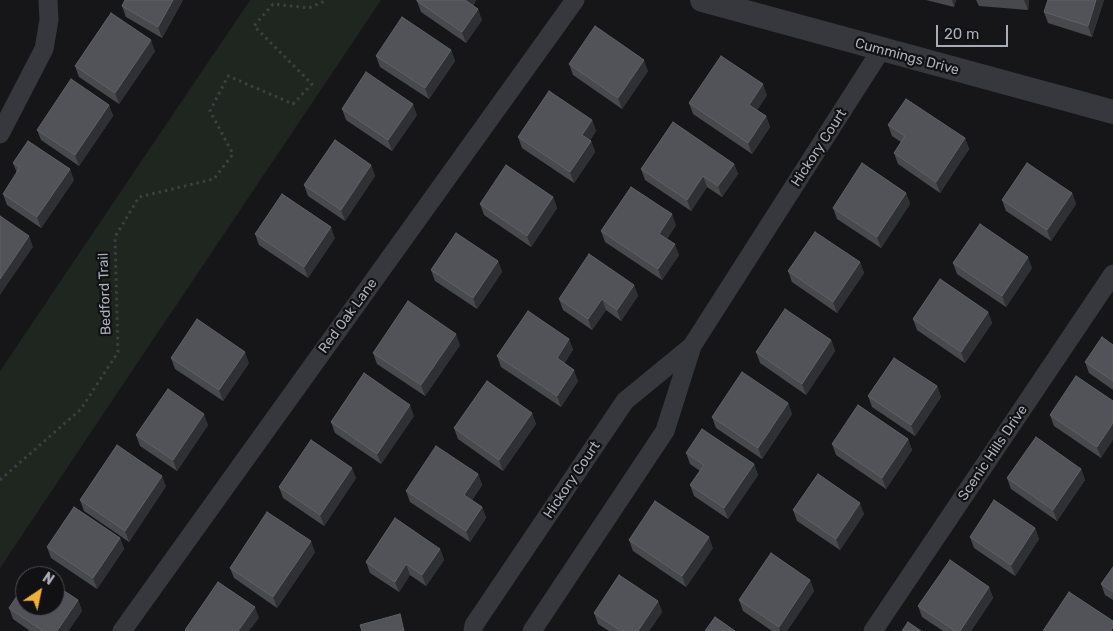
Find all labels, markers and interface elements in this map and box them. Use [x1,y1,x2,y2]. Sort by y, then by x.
scale bar [938,15,1010,47]
text: 20 m [944,25,979,43]
street label: Cummings Drive [853,35,961,79]
street label: Hickory Court [788,106,850,190]
street label: Bedford Trail [95,253,115,335]
street label: Red Oak Lane [315,275,381,357]
street label: Scenic Hills Drive [955,402,1031,504]
street label: Hickory Court [540,438,604,522]
north arrow [15,566,65,616]
text: N [39,569,57,589]

